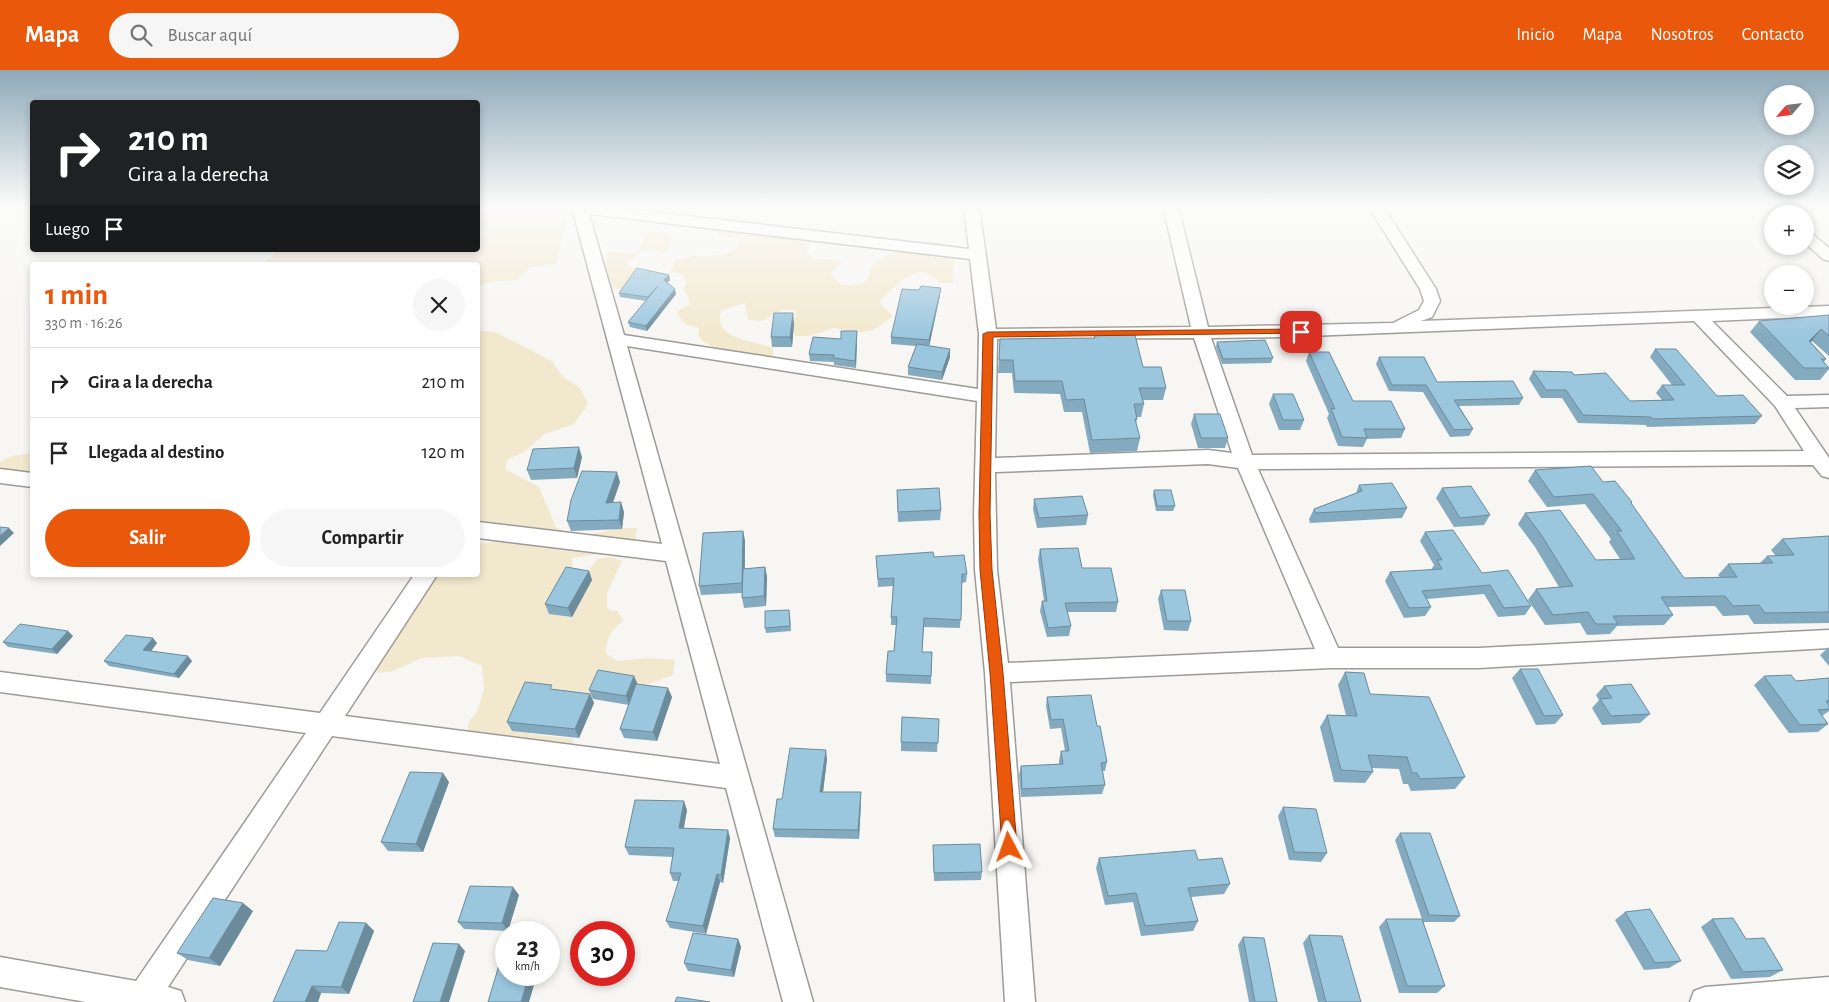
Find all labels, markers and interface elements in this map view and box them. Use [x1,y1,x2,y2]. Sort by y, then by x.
search box [109,13,459,58]
icon: search [127,21,155,49]
text: Mapa [25,23,79,47]
text: Buscar aquí [167,26,252,45]
text: Inicio [1516,26,1555,44]
text: Mapa [1583,26,1622,44]
text: Nosotros [1650,26,1714,44]
text: Contacto [1742,26,1804,44]
north arrow [1764,85,1814,135]
map controls [1764,85,1814,315]
icon: right [45,120,110,185]
text: 210 m [128,122,209,157]
button: layers [1764,145,1814,195]
text: Gira a la derecha [128,163,269,185]
button: + [1764,205,1814,255]
icon: arrive [100,215,128,243]
text: Luego [45,220,90,239]
button: − [1764,265,1814,315]
button: close [413,279,465,331]
text: 1 min [45,280,108,310]
pin [1280,311,1322,353]
text: 330 m · 16:26 [45,315,123,331]
icon: arrive [1287,318,1315,346]
icon: right [45,369,73,397]
text: Gira a la derecha [88,373,213,392]
text: 210 m [421,373,465,392]
icon: arrive [45,439,73,467]
text: Llegada al destino [88,443,225,462]
text: 120 m [421,443,465,462]
button: Salir [45,509,250,567]
button: Compartir [260,509,465,567]
position arrow [982,820,1034,872]
speed limit sign: 30 [570,921,635,986]
text: 23 [516,935,539,960]
text: km/h [515,960,540,972]

